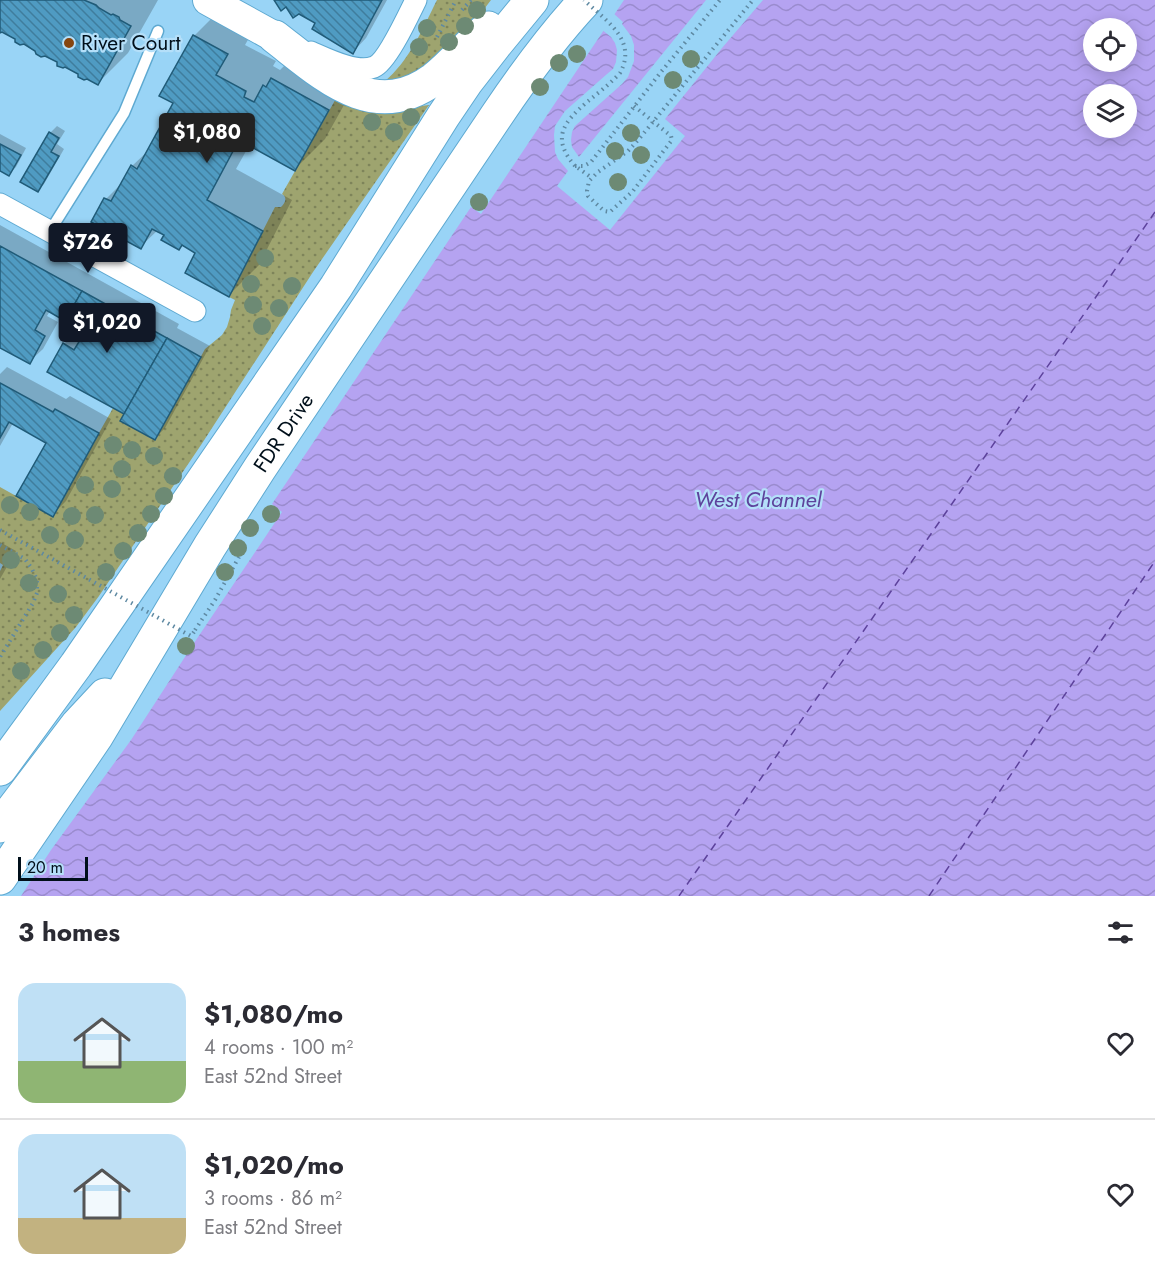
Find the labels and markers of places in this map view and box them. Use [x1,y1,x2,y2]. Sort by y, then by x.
place label: River Court [81,28,181,58]
marker: River Court [62,36,76,50]
pin: $1,080 [158,113,256,164]
pin: $726 [52,223,124,274]
pin: $1,020 [58,303,156,354]

